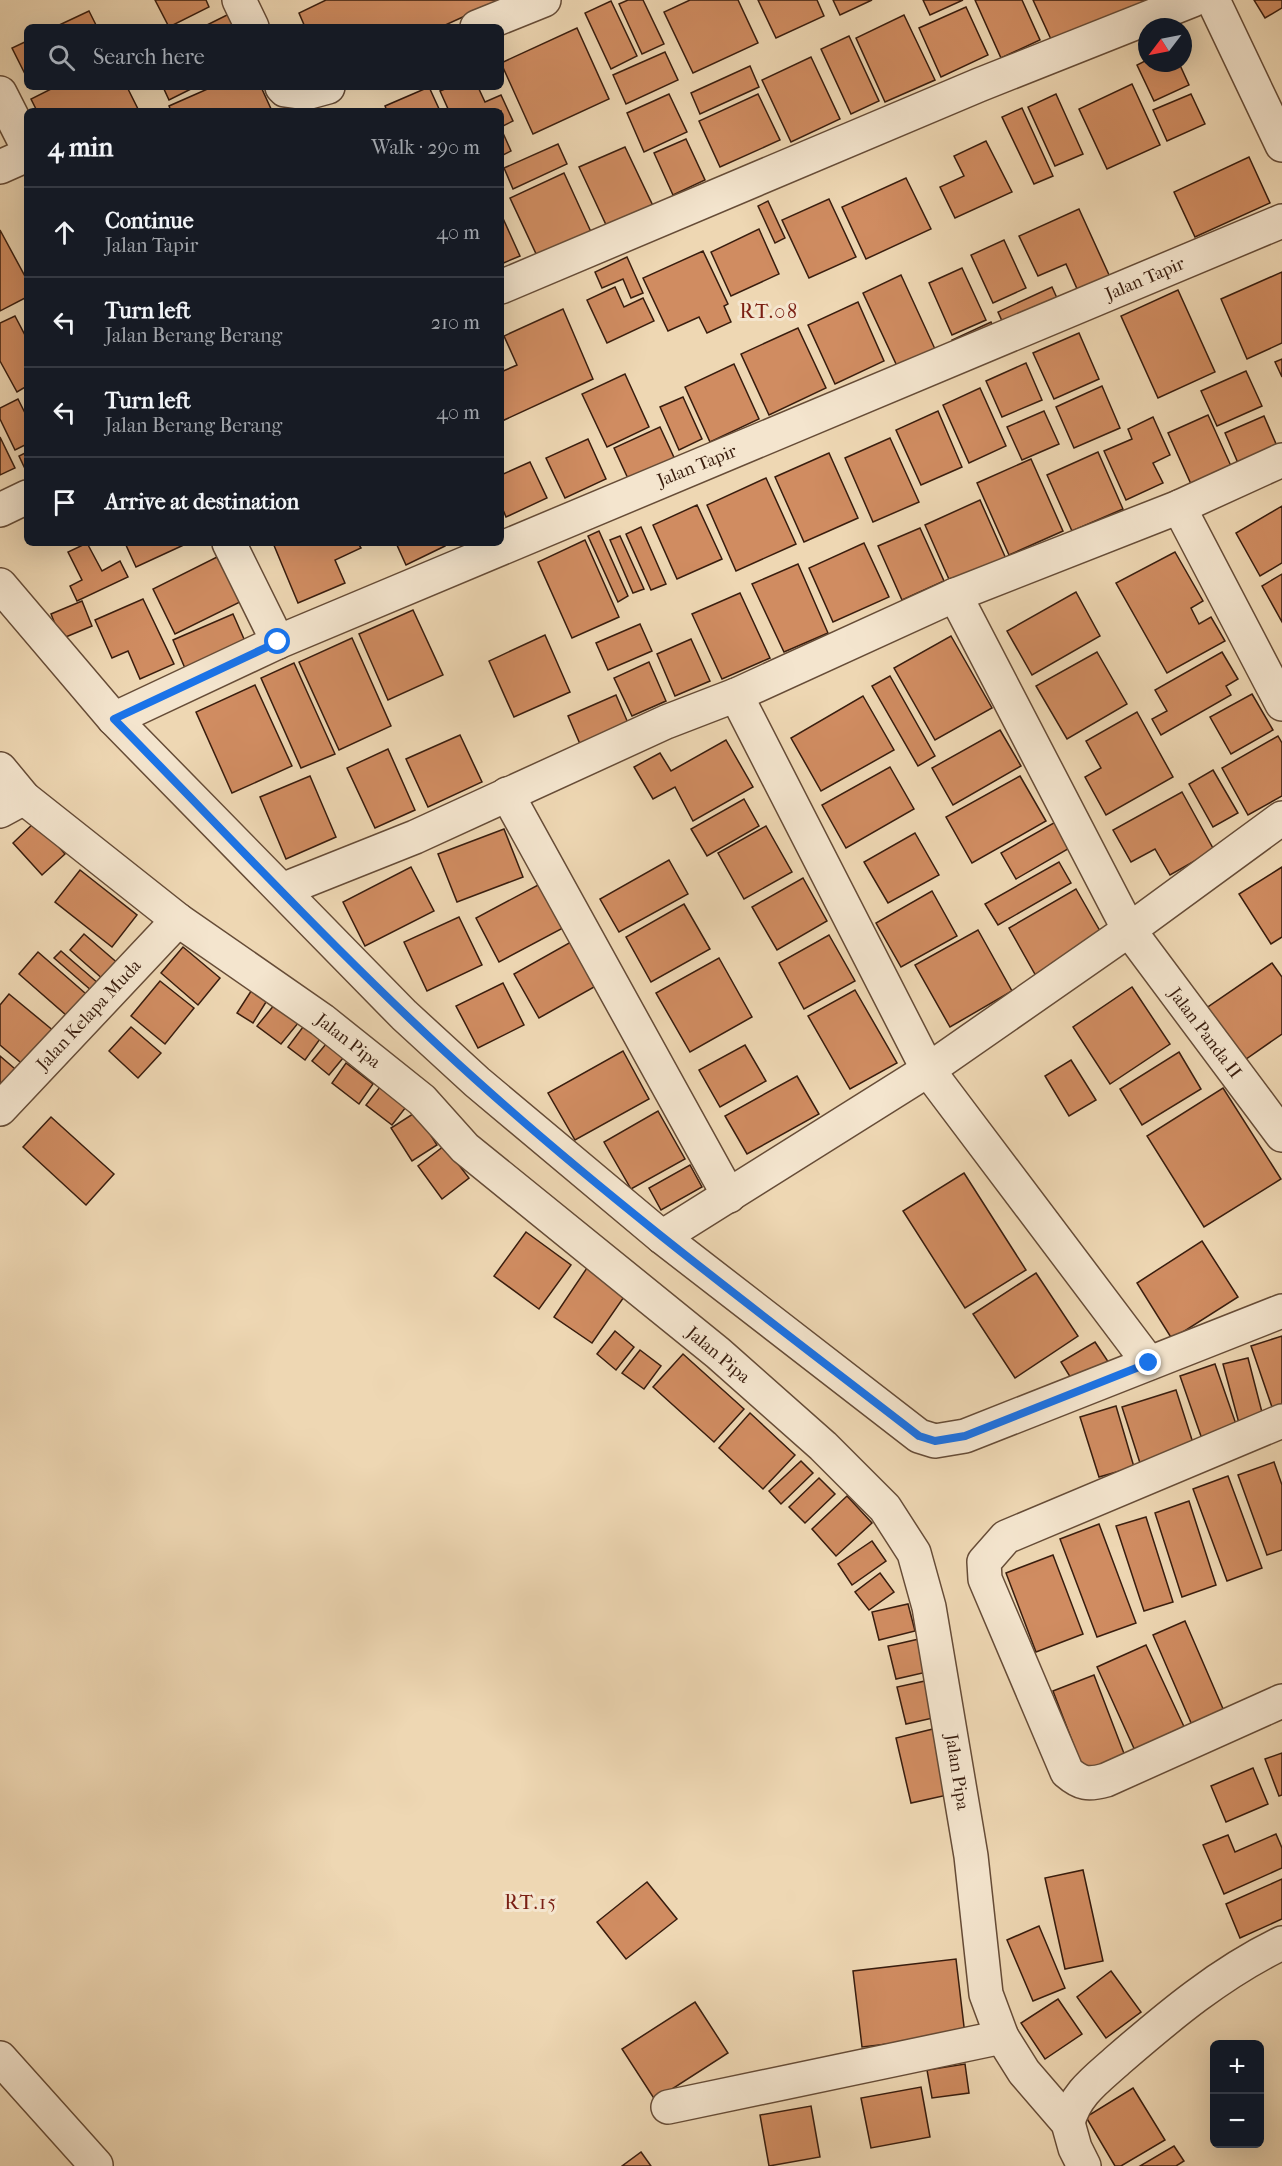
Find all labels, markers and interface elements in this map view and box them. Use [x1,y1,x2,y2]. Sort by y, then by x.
north arrow [1138,18,1192,72]
search box [24,24,504,90]
icon: search [45,41,78,74]
text: Search here [93,44,205,70]
text: 4 min [48,132,113,163]
text: Walk · 290 m [371,136,480,159]
text: Continue [105,208,194,234]
icon: ahead [48,216,81,249]
text: 40 m [436,221,480,244]
text: Jalan Tapir [105,234,198,257]
street label: Jalan Tapir [1100,253,1188,306]
text: Turn left [105,298,191,324]
district label: RT.08 [740,300,798,323]
icon: left [48,306,81,339]
text: 210 m [431,311,480,334]
text: Jalan Berang Berang [105,324,282,347]
text: Turn left [105,388,191,414]
icon: left [48,396,81,429]
text: 40 m [436,401,480,424]
text: Jalan Berang Berang [105,414,282,437]
street label: Jalan Tapir [652,440,740,492]
icon: arrive [48,486,81,519]
text: Arrive at destination [105,489,299,515]
route start [264,628,290,654]
street label: Jalan Kelapa Muda [31,955,146,1076]
street label: Jalan Panda II [1163,982,1246,1082]
street label: Jalan Pipa [310,1008,385,1073]
street label: Jalan Pipa [680,1321,755,1388]
route end [1135,1349,1161,1375]
street label: Jalan Pipa [940,1731,973,1812]
district label: RT.15 [504,1891,558,1914]
map controls [1210,2040,1264,2148]
button: + [1210,2040,1264,2094]
button: − [1210,2094,1264,2148]

